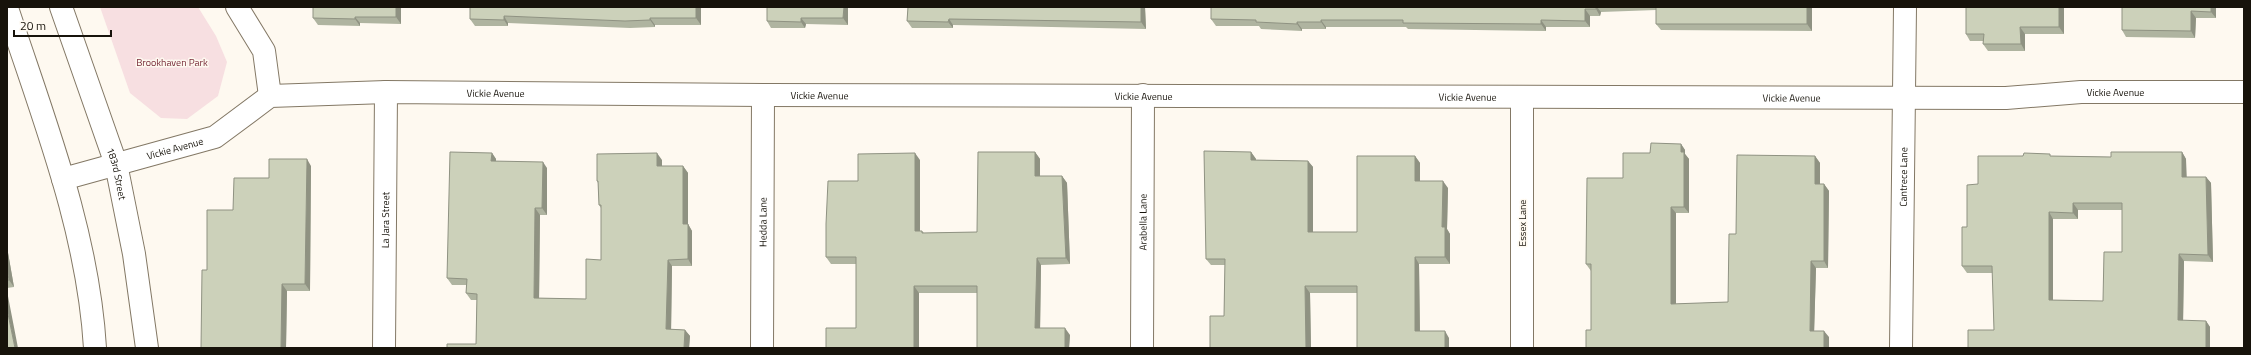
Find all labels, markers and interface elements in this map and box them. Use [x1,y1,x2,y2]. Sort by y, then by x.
scale bar [14,12,111,38]
text: 20 m [20,16,46,35]
park label: Brookhaven Park [136,55,208,70]
street label: Vickie Avenue [2086,85,2144,100]
street label: Vickie Avenue [467,86,525,101]
street label: Vickie Avenue [791,88,849,103]
street label: Vickie Avenue [1115,89,1173,104]
street label: Vickie Avenue [1439,90,1497,105]
street label: Vickie Avenue [1763,90,1821,106]
street label: Vickie Avenue [145,134,205,164]
street label: 183rd Street [103,146,130,202]
street label: Cantrece Lane [1896,147,1911,207]
street label: La Jara Street [378,191,393,248]
street label: Arabella Lane [1135,194,1151,250]
street label: Hedda Lane [755,197,771,247]
street label: Essex Lane [1515,200,1530,246]

